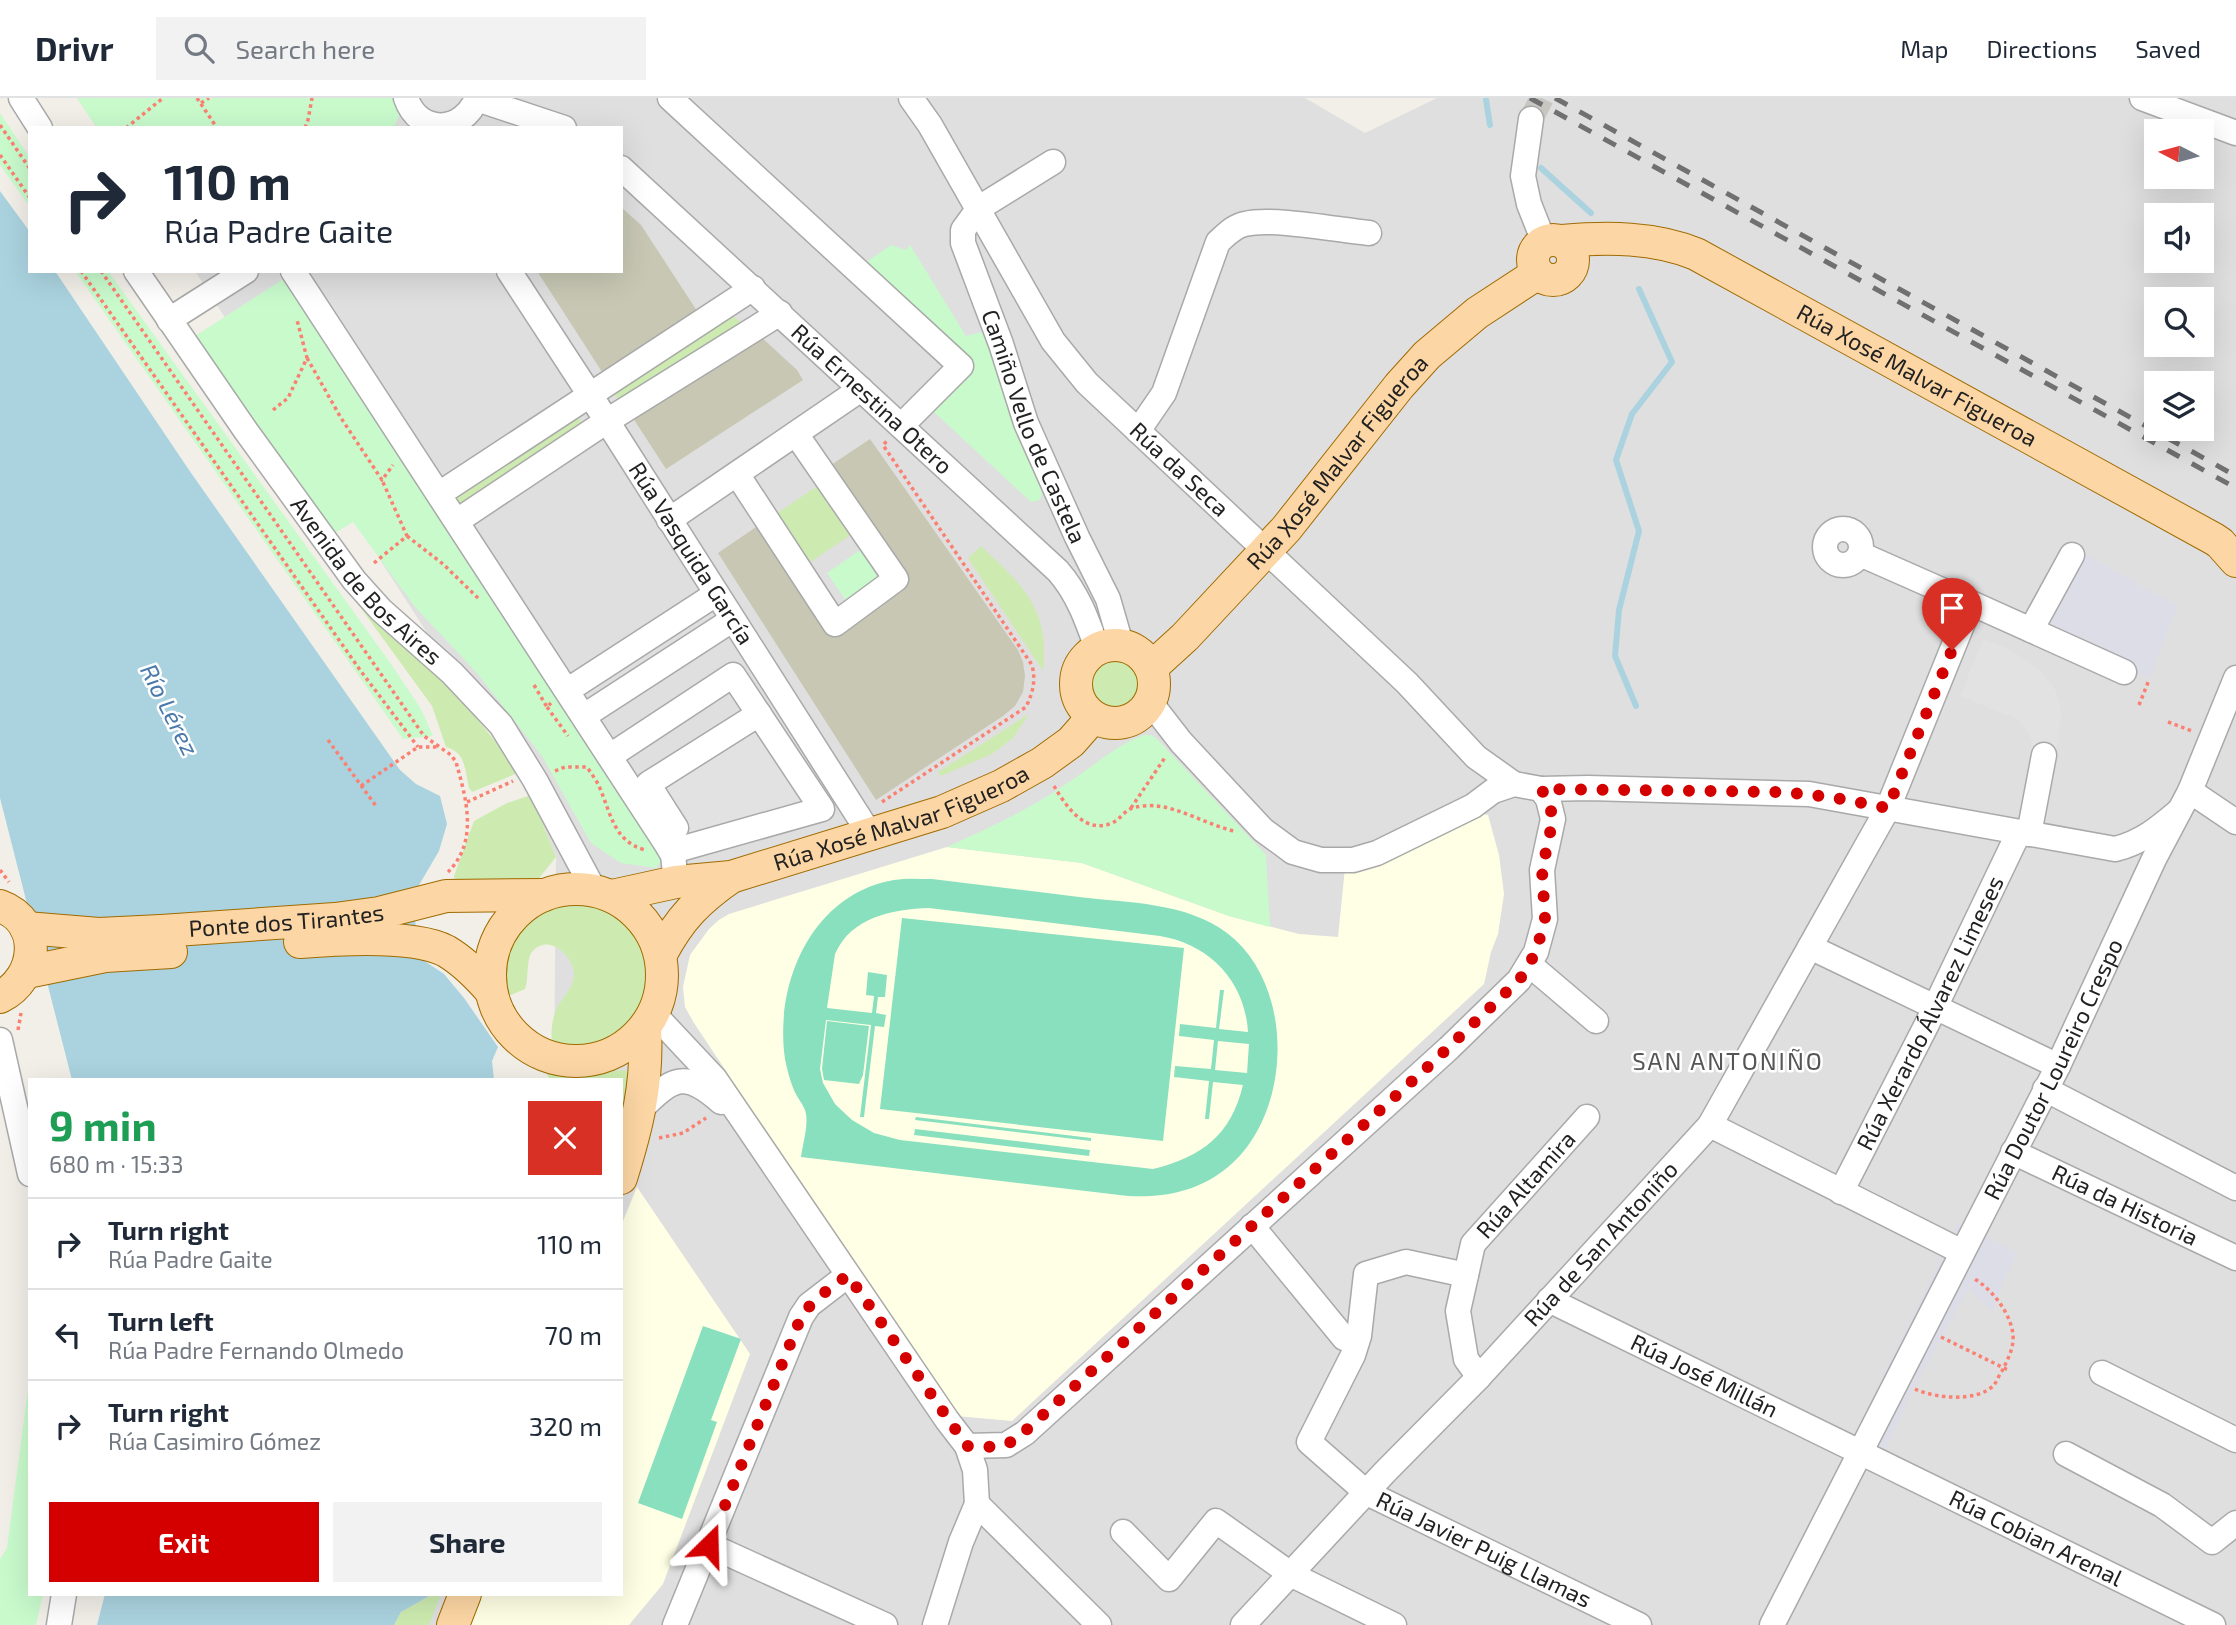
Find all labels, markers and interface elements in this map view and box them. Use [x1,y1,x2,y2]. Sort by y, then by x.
search box [156,17,646,80]
text: Drivr [35,28,114,68]
icon: search [180,29,218,67]
text: Search here [236,33,375,64]
text: Map [1900,34,1948,63]
text: Directions [1986,34,2097,63]
text: Saved [2135,34,2201,63]
north arrow [2144,119,2214,189]
map controls [2144,119,2214,441]
text: 110 m [164,151,291,210]
icon: right [49,154,140,245]
button: sound [2144,203,2214,273]
text: Rúa Padre Gaite [164,211,393,249]
button: search [2144,287,2214,357]
street label: Rúa Xosé Malvar Figueroa [1792,297,2042,452]
street label: Camiño Vello de Castela [976,305,1093,547]
street label: Rúa Ernestina Otero [786,317,959,480]
street label: Rúa Xosé Malvar Figueroa [1240,349,1433,575]
button: layers [2144,371,2214,441]
street label: Rúa da Seca [1125,416,1235,522]
street label: Rúa Vasquida García [624,456,760,649]
street label: Avenida de Bos Aires [285,491,448,670]
pin [1922,578,1982,650]
icon: arrive [1933,589,1971,627]
water label: Río Lérez [135,659,206,760]
street label: Rúa Xosé Malvar Figueroa [770,758,1034,876]
street label: Rúa Xerardo Álvarez Limeses [1850,871,2009,1154]
street label: Ponte dos Tirantes [188,897,386,942]
street label: Rúa Doutor Loureiro Crespo [1977,934,2128,1204]
district label: SAN ANTONIÑO [1632,1046,1824,1075]
text: 9 min [49,1099,157,1149]
button: close [528,1101,602,1175]
street label: Rúa Altamira [1470,1125,1581,1244]
text: 680 m · 15:33 [49,1150,183,1178]
street label: Rúa de San Antoniño [1518,1155,1683,1332]
street label: Rúa da Historia [2048,1158,2203,1251]
text: Turn right [108,1214,229,1245]
icon: right [49,1225,87,1263]
text: 110 m [537,1228,602,1259]
text: Rúa Padre Gaite [108,1245,273,1273]
text: Turn left [108,1305,214,1336]
icon: left [49,1316,87,1354]
text: 70 m [544,1319,602,1350]
street label: Rúa José Millán [1627,1327,1783,1423]
text: Rúa Padre Fernando Olmedo [108,1336,404,1364]
text: Turn right [108,1396,229,1427]
icon: right [49,1407,87,1445]
text: 320 m [529,1410,602,1441]
text: Rúa Casimiro Gómez [108,1427,321,1455]
street label: Rúa Cobian Arenal [1945,1483,2128,1592]
street label: Rúa Javier Puig Llamas [1372,1485,1596,1613]
button: Exit [49,1502,319,1582]
button: Share [333,1502,602,1582]
position arrow [672,1508,746,1582]

